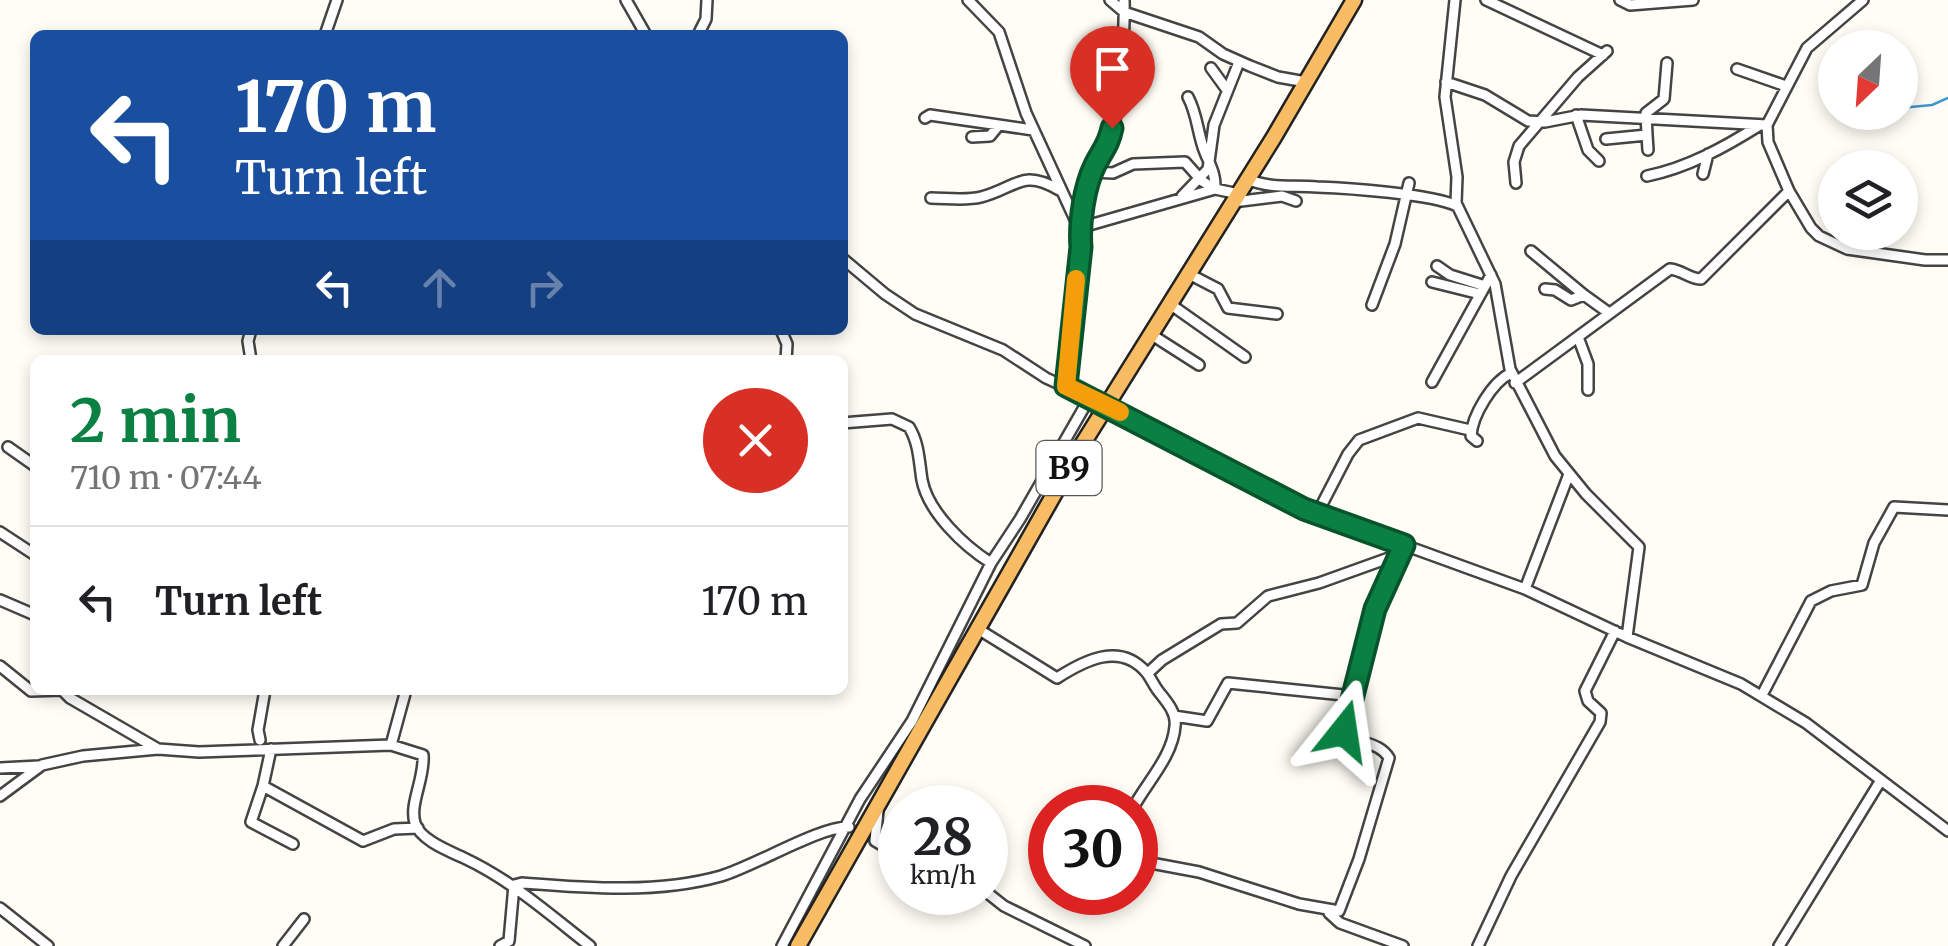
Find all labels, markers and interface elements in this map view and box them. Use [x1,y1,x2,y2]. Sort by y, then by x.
pin [1070,26,1155,129]
north arrow [1818,30,1918,130]
map controls [1818,30,1918,250]
icon: arrive [1085,41,1140,96]
text: 170 m [235,63,436,151]
icon: left [70,70,200,200]
text: Turn left [235,150,427,206]
button: layers [1818,150,1918,250]
icon: left [307,260,362,315]
icon: ahead [412,260,467,315]
icon: right [517,260,572,315]
text: 2 min [70,383,241,458]
button: close [703,388,808,493]
road number: B9 [1036,441,1102,495]
text: 710 m · 07:44 [70,458,262,498]
icon: left [70,574,125,629]
text: Turn left [155,578,322,625]
text: 170 m [701,578,808,625]
position arrow [1292,679,1396,783]
speed limit sign: 30 [1028,785,1158,915]
text: 28 [913,806,973,869]
text: km/h [910,859,976,891]

